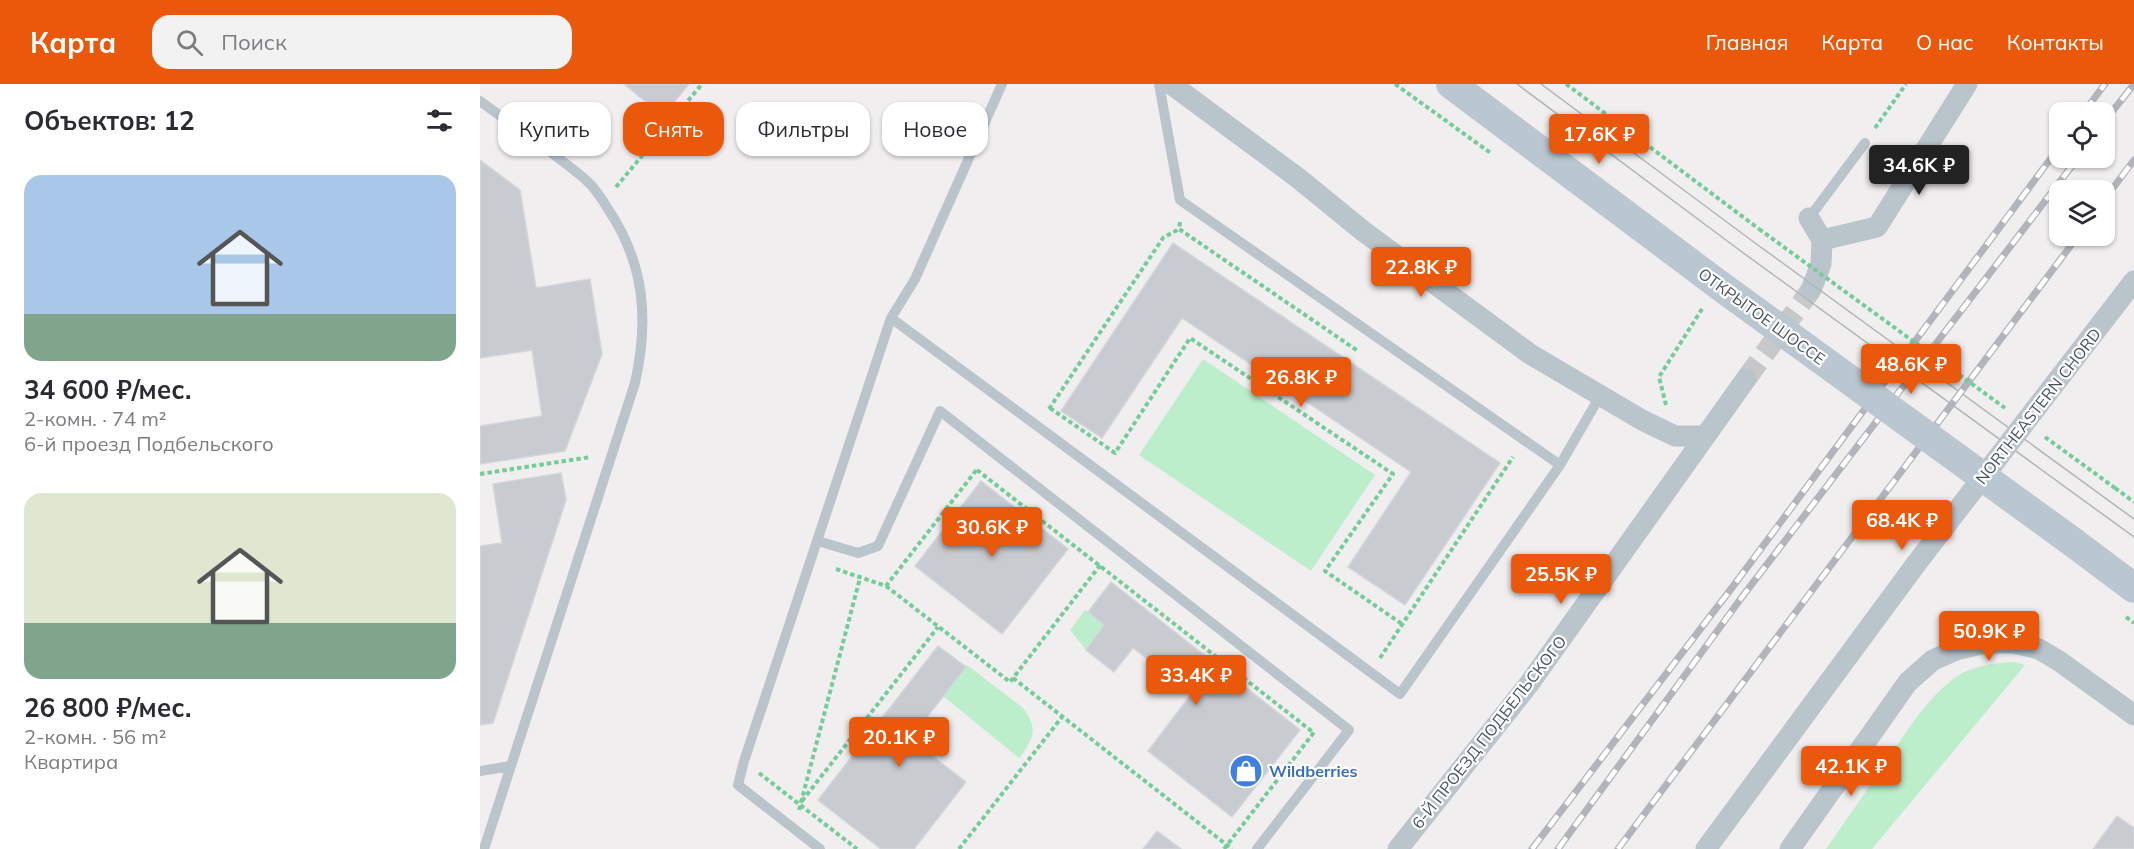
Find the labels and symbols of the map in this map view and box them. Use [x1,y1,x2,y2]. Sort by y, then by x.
pin: 17.6K ₽ [1544,114,1654,165]
pin: 34.6K ₽ [1864,145,1974,196]
pin: 22.8K ₽ [1366,247,1476,298]
street label: ОТКРЫТОЕ ШОССЕ [1695,263,1829,369]
street label: NORTHEASTERN CHORD [1971,324,2105,488]
pin: 48.6K ₽ [1856,344,1966,395]
pin: 26.8K ₽ [1246,357,1356,408]
pin: 68.4K ₽ [1847,500,1957,551]
pin: 30.6K ₽ [937,507,1047,558]
pin: 25.5K ₽ [1506,554,1616,605]
pin: 50.9K ₽ [1934,611,2044,662]
street label: 6-Й ПРОЕЗД ПОДБЕЛЬСКОГО [1407,631,1571,833]
pin: 33.4K ₽ [1141,655,1251,706]
pin: 20.1K ₽ [844,717,954,768]
pin: 42.1K ₽ [1796,746,1906,797]
shop icon: Wildberries [1228,753,1264,789]
place label: Wildberries [1269,761,1357,781]

